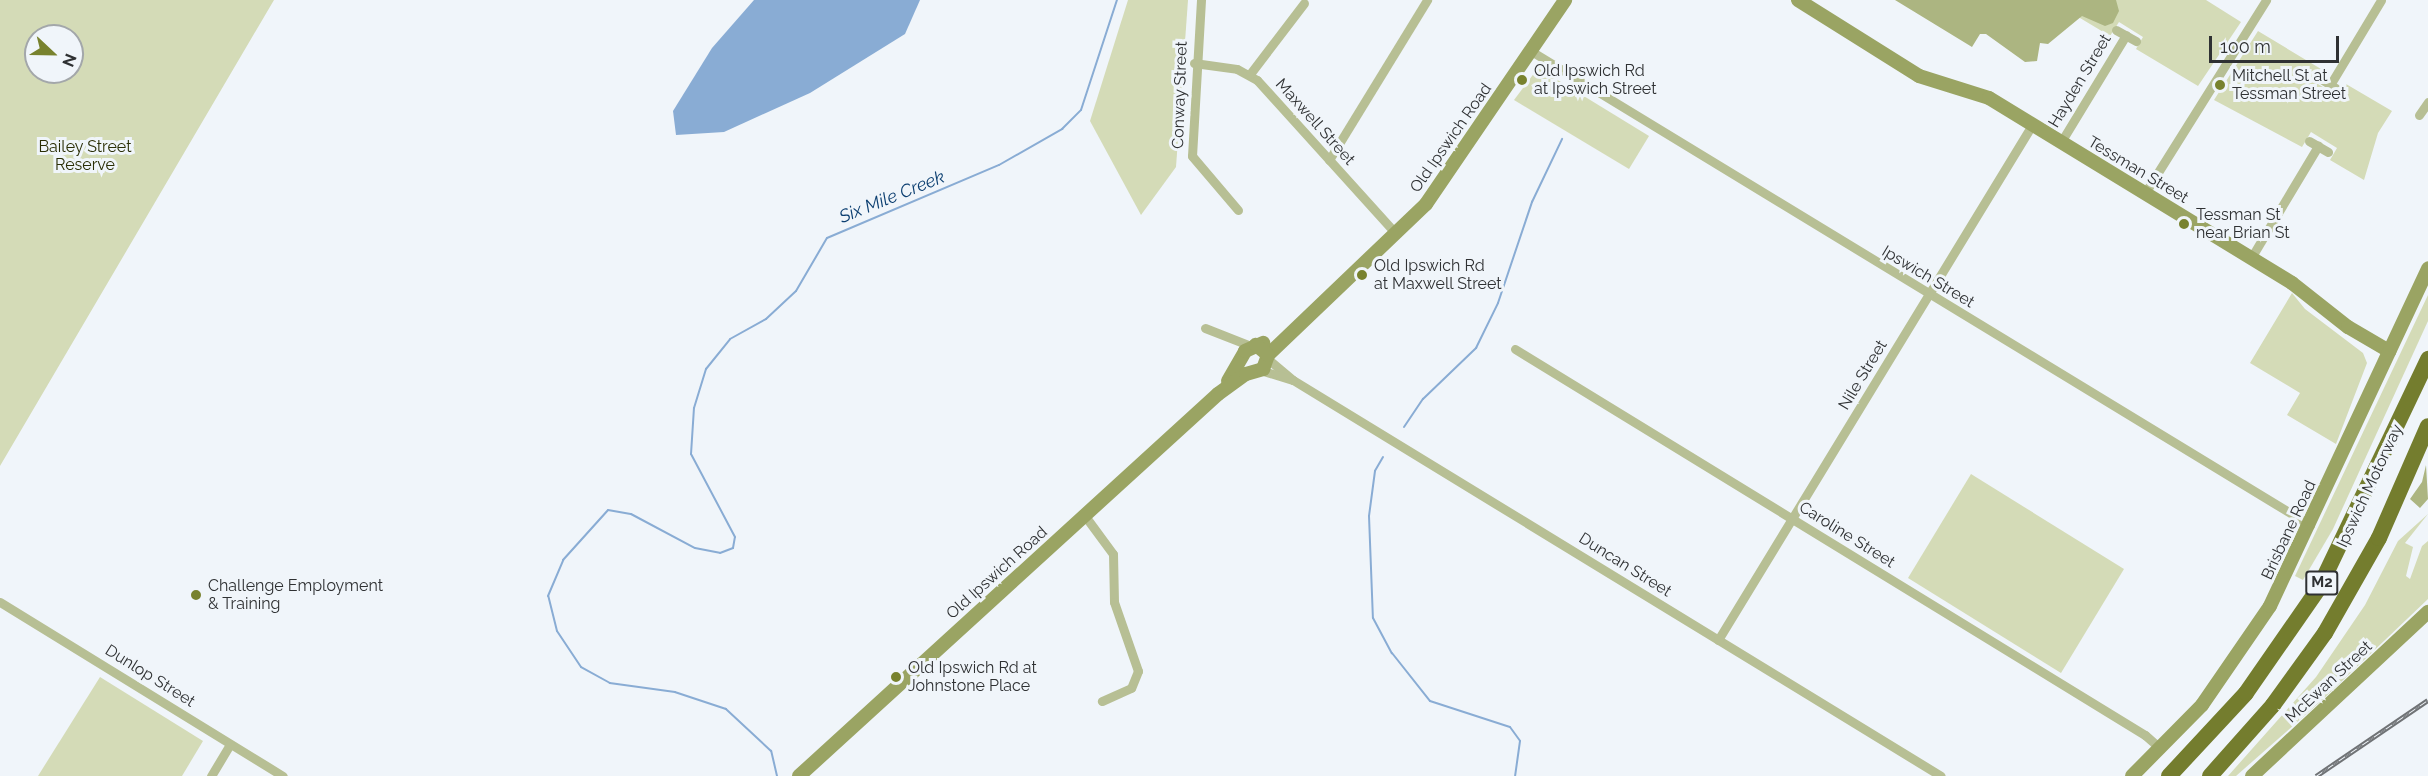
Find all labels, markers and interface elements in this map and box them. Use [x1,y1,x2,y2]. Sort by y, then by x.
north arrow [24,24,84,84]
scale bar [2212,24,2342,62]
street label: Hayden Street [2045,31,2115,131]
text: 100 m [2220,36,2271,57]
street label: Conway Street [1169,41,1191,149]
text: N [58,51,80,69]
place label: Old Ipswich Rd at Ipswich Street [1534,61,1657,99]
place label: Mitchell St at Tessman Street [2232,66,2346,104]
marker: Old Ipswich Rd at Ipswich Street [1515,73,1529,87]
street label: Maxwell Street [1271,75,1359,169]
marker: Mitchell St at Tessman Street [2213,78,2227,92]
street label: Old Ipswich Road [1406,80,1496,196]
street label: Tessman Street [2084,132,2192,208]
park label: Bailey Street Reserve [38,137,132,175]
water label: Six Mile Creek [836,166,948,228]
place label: Tessman St near Brian St [2196,205,2290,243]
marker: Tessman St near Brian St [2177,217,2191,231]
street label: Ipswich Street [1878,242,1978,312]
place label: Old Ipswich Rd at Maxwell Street [1374,256,1502,294]
marker: Old Ipswich Rd at Maxwell Street [1355,268,1369,282]
street label: Nile Street [1835,337,1891,413]
street label: Ipswich Motorway [2333,421,2407,551]
street label: Brisbane Road [2258,477,2320,583]
street label: Caroline Street [1795,498,1899,572]
street label: Old Ipswich Road [943,523,1051,623]
street label: Duncan Street [1575,529,1675,601]
road number: M2 [2304,571,2340,595]
place label: Challenge Employment & Training [208,576,383,614]
marker: Challenge Employment & Training [189,588,203,602]
street label: McEwan Street [2282,637,2376,727]
street label: Dunlop Street [101,641,199,711]
place label: Old Ipswich Rd at Johnstone Place [908,658,1037,696]
marker: Old Ipswich Rd at Johnstone Place [889,670,903,684]

